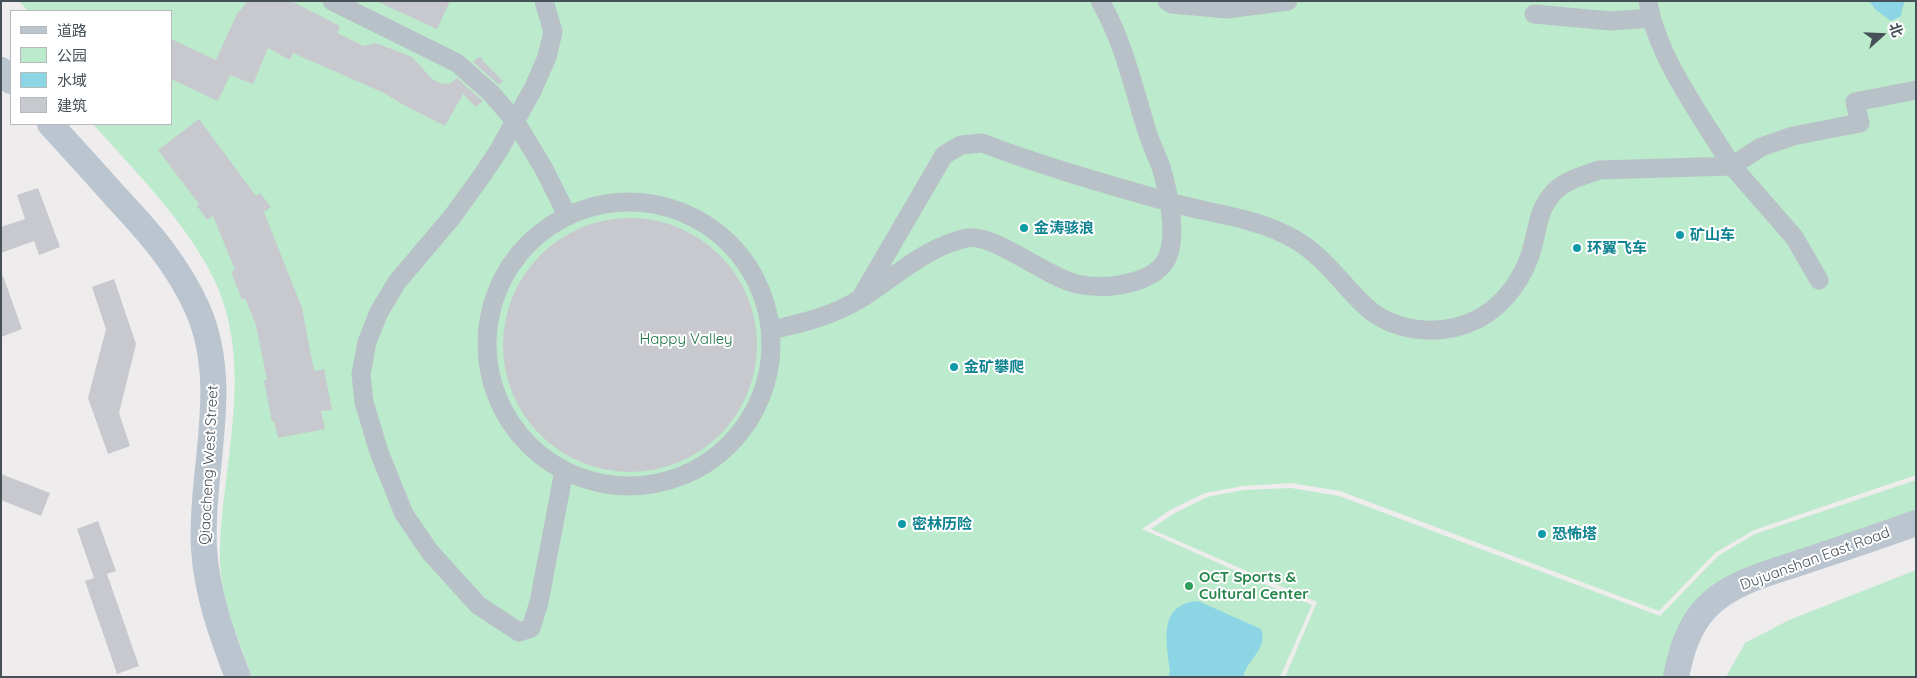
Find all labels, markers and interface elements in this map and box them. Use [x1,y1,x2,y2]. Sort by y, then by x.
legend [10,10,172,125]
north arrow [1857,10,1907,60]
text: 北 [1885,20,1907,40]
text: 道路 [57,21,87,40]
text: 公园 [57,46,87,65]
text: 水域 [57,71,87,90]
text: 建筑 [57,96,87,115]
place label: 金涛骇浪 [1034,219,1094,237]
marker: 金涛骇浪 [1018,222,1030,234]
place label: 矿山车 [1690,226,1735,244]
marker: 矿山车 [1674,229,1686,241]
place label: 环翼飞车 [1587,239,1647,257]
marker: 环翼飞车 [1571,242,1583,254]
park label: Happy Valley [639,330,733,348]
place label: 金矿攀爬 [964,358,1024,376]
marker: 金矿攀爬 [948,361,960,373]
street label: Qiaocheng West Street [196,385,222,545]
place label: 密林历险 [912,515,972,533]
marker: 密林历险 [896,518,908,530]
street label: Dujuanshan East Road [1738,524,1892,594]
place label: 恐怖塔 [1552,525,1597,543]
marker: 恐怖塔 [1536,528,1548,540]
place label: OCT Sports & Cultural Center [1199,568,1309,603]
marker: OCT Sports & Cultural Center [1183,580,1195,592]

